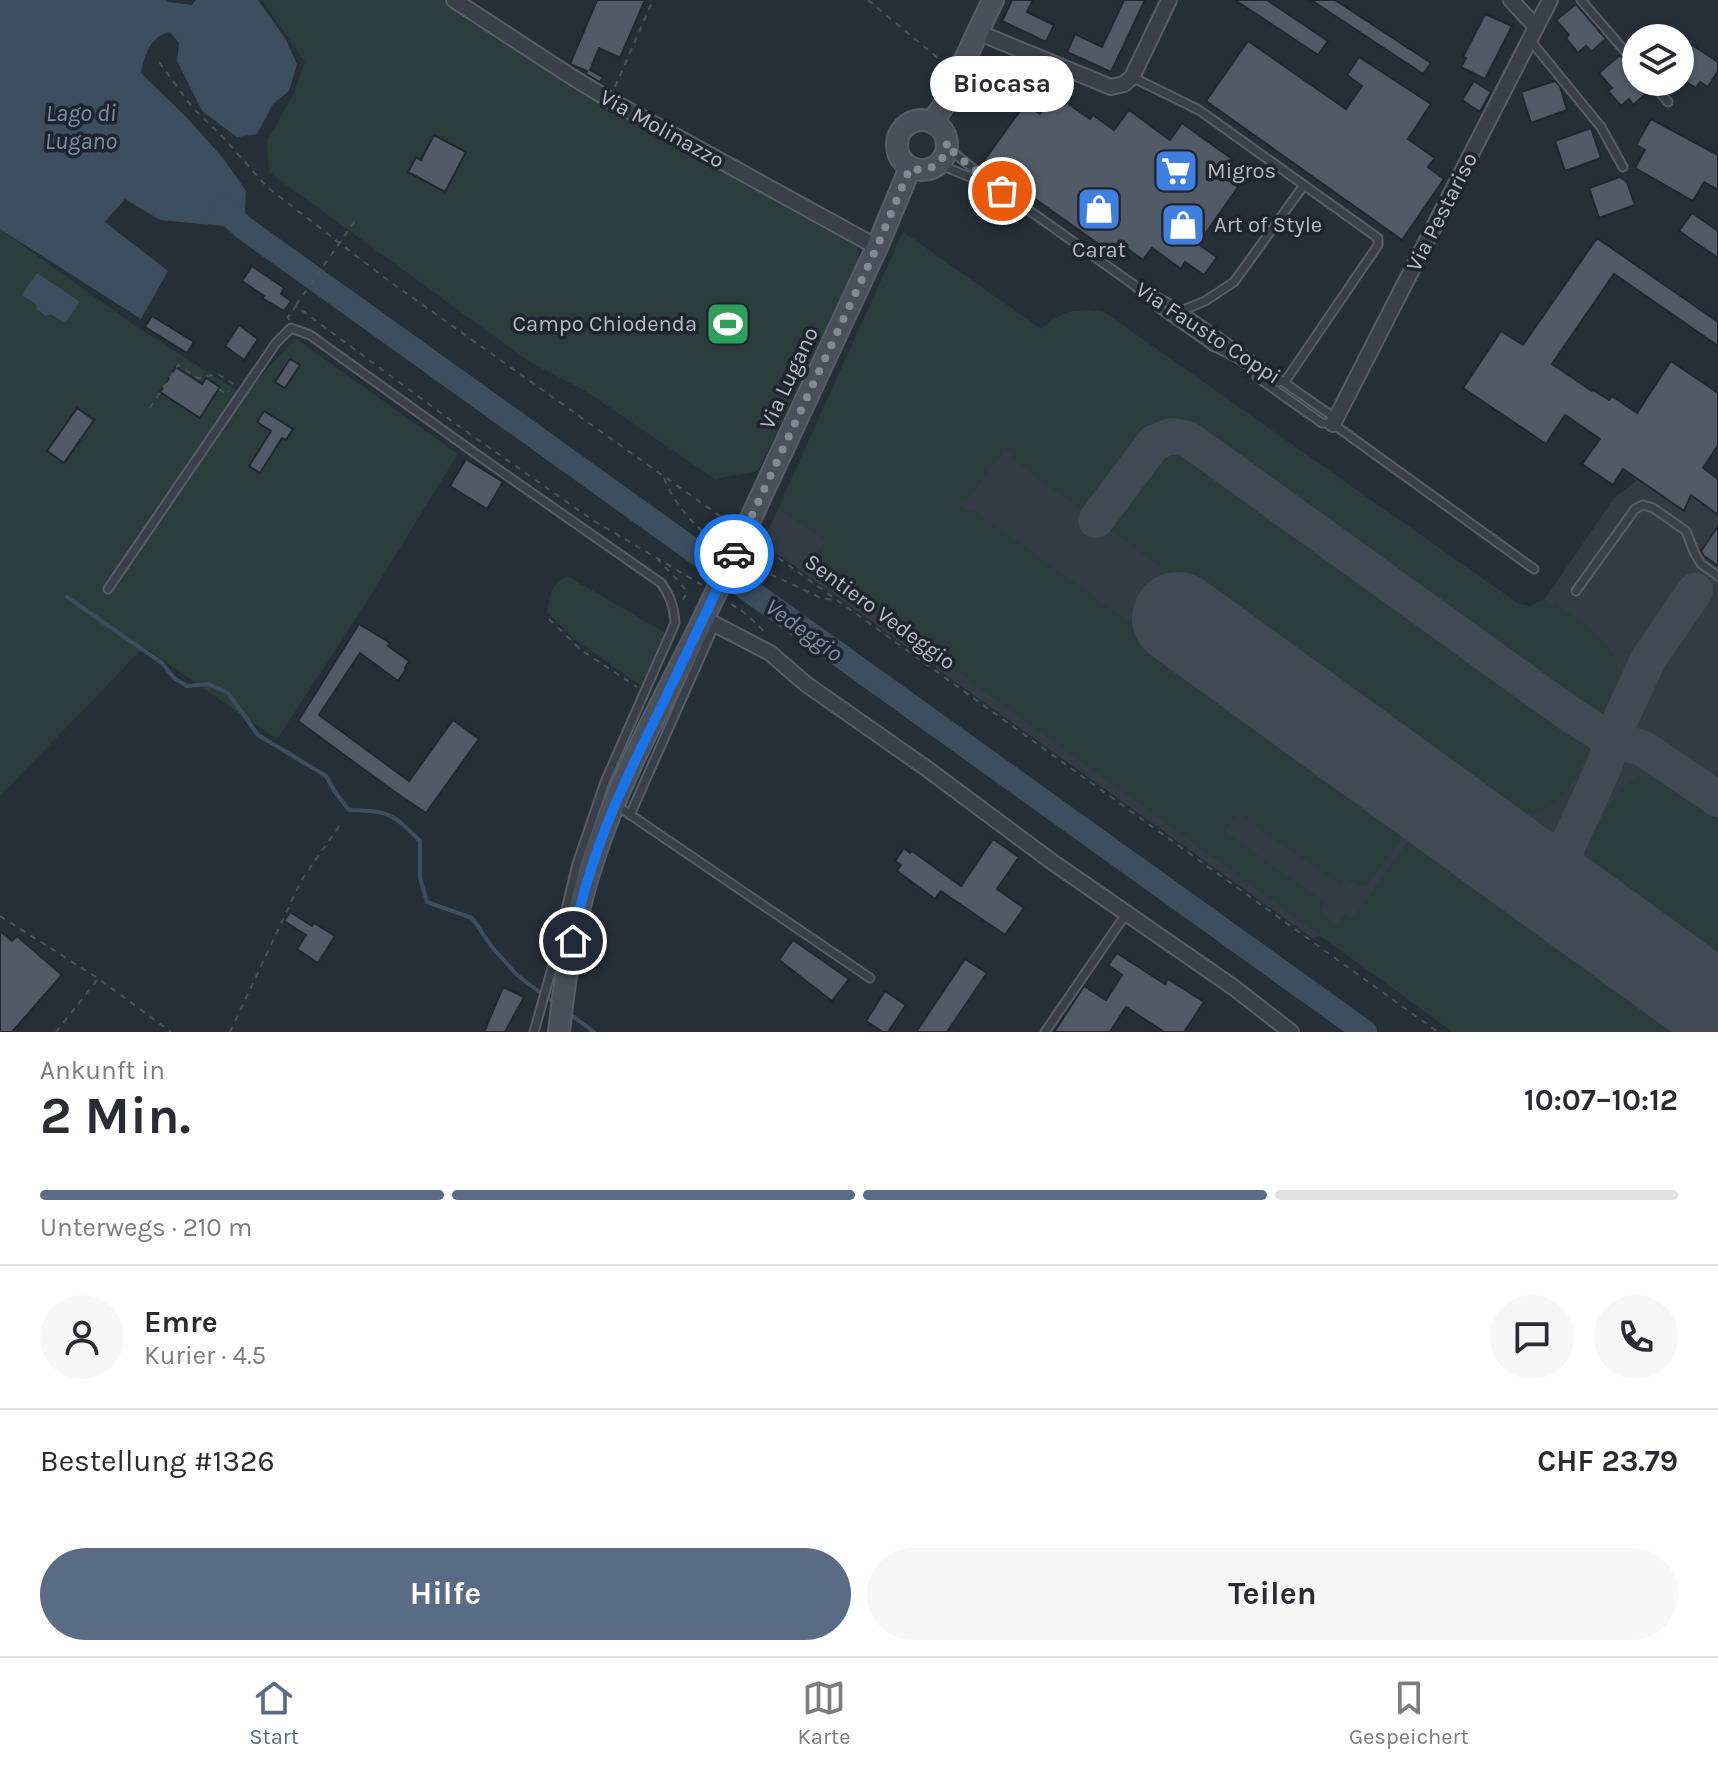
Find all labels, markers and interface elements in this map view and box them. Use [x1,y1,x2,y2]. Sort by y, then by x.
map controls [1622,24,1694,96]
button: layers [1622,24,1694,96]
callout: Biocasa [930,55,1074,111]
text: Biocasa [953,68,1051,99]
street label: Via Molinazzo [595,84,729,174]
water label: Lago di Lugano [45,99,117,155]
supermarket icon: Migros [1152,147,1200,195]
street label: Via Pestariso [1401,148,1483,276]
pin [968,157,1036,225]
place label: Migros [1207,158,1276,184]
icon: bag [980,169,1024,213]
shop icon: Carat [1075,185,1123,233]
shop icon: Art of Style [1159,201,1207,249]
place label: Art of Style [1214,212,1322,238]
place label: Carat [1072,237,1126,263]
street label: Via Fausto Coppi [1131,276,1285,390]
sports icon: Campo Chiodenda [704,300,752,348]
place label: Campo Chiodenda [513,311,697,337]
street label: Via Lugano [754,323,824,433]
courier [694,514,774,594]
icon: car [712,532,756,576]
street label: Sentiero Vedeggio [799,548,961,676]
water label: Vedeggio [759,592,849,668]
pin [539,907,607,975]
icon: home [551,919,595,963]
text: Ankunft in [40,1055,165,1086]
text: 10:07–10:12 [1524,1082,1678,1118]
text: 2 Min. [40,1085,191,1146]
text: Unterwegs · 210 m [40,1212,252,1243]
button: person [40,1295,124,1379]
button: chat [1490,1295,1574,1379]
button: phone [1594,1295,1678,1379]
text: Emre [144,1304,218,1340]
text: Kurier · 4.5 [144,1340,266,1371]
text: Bestellung #1326 [40,1443,275,1479]
text: CHF 23.79 [1537,1443,1678,1479]
button: Hilfe [40,1548,851,1640]
button: Teilen [867,1548,1678,1640]
tab: Start [249,1676,299,1750]
tab: Karte [798,1676,851,1750]
tab: Gespeichert [1349,1676,1469,1750]

